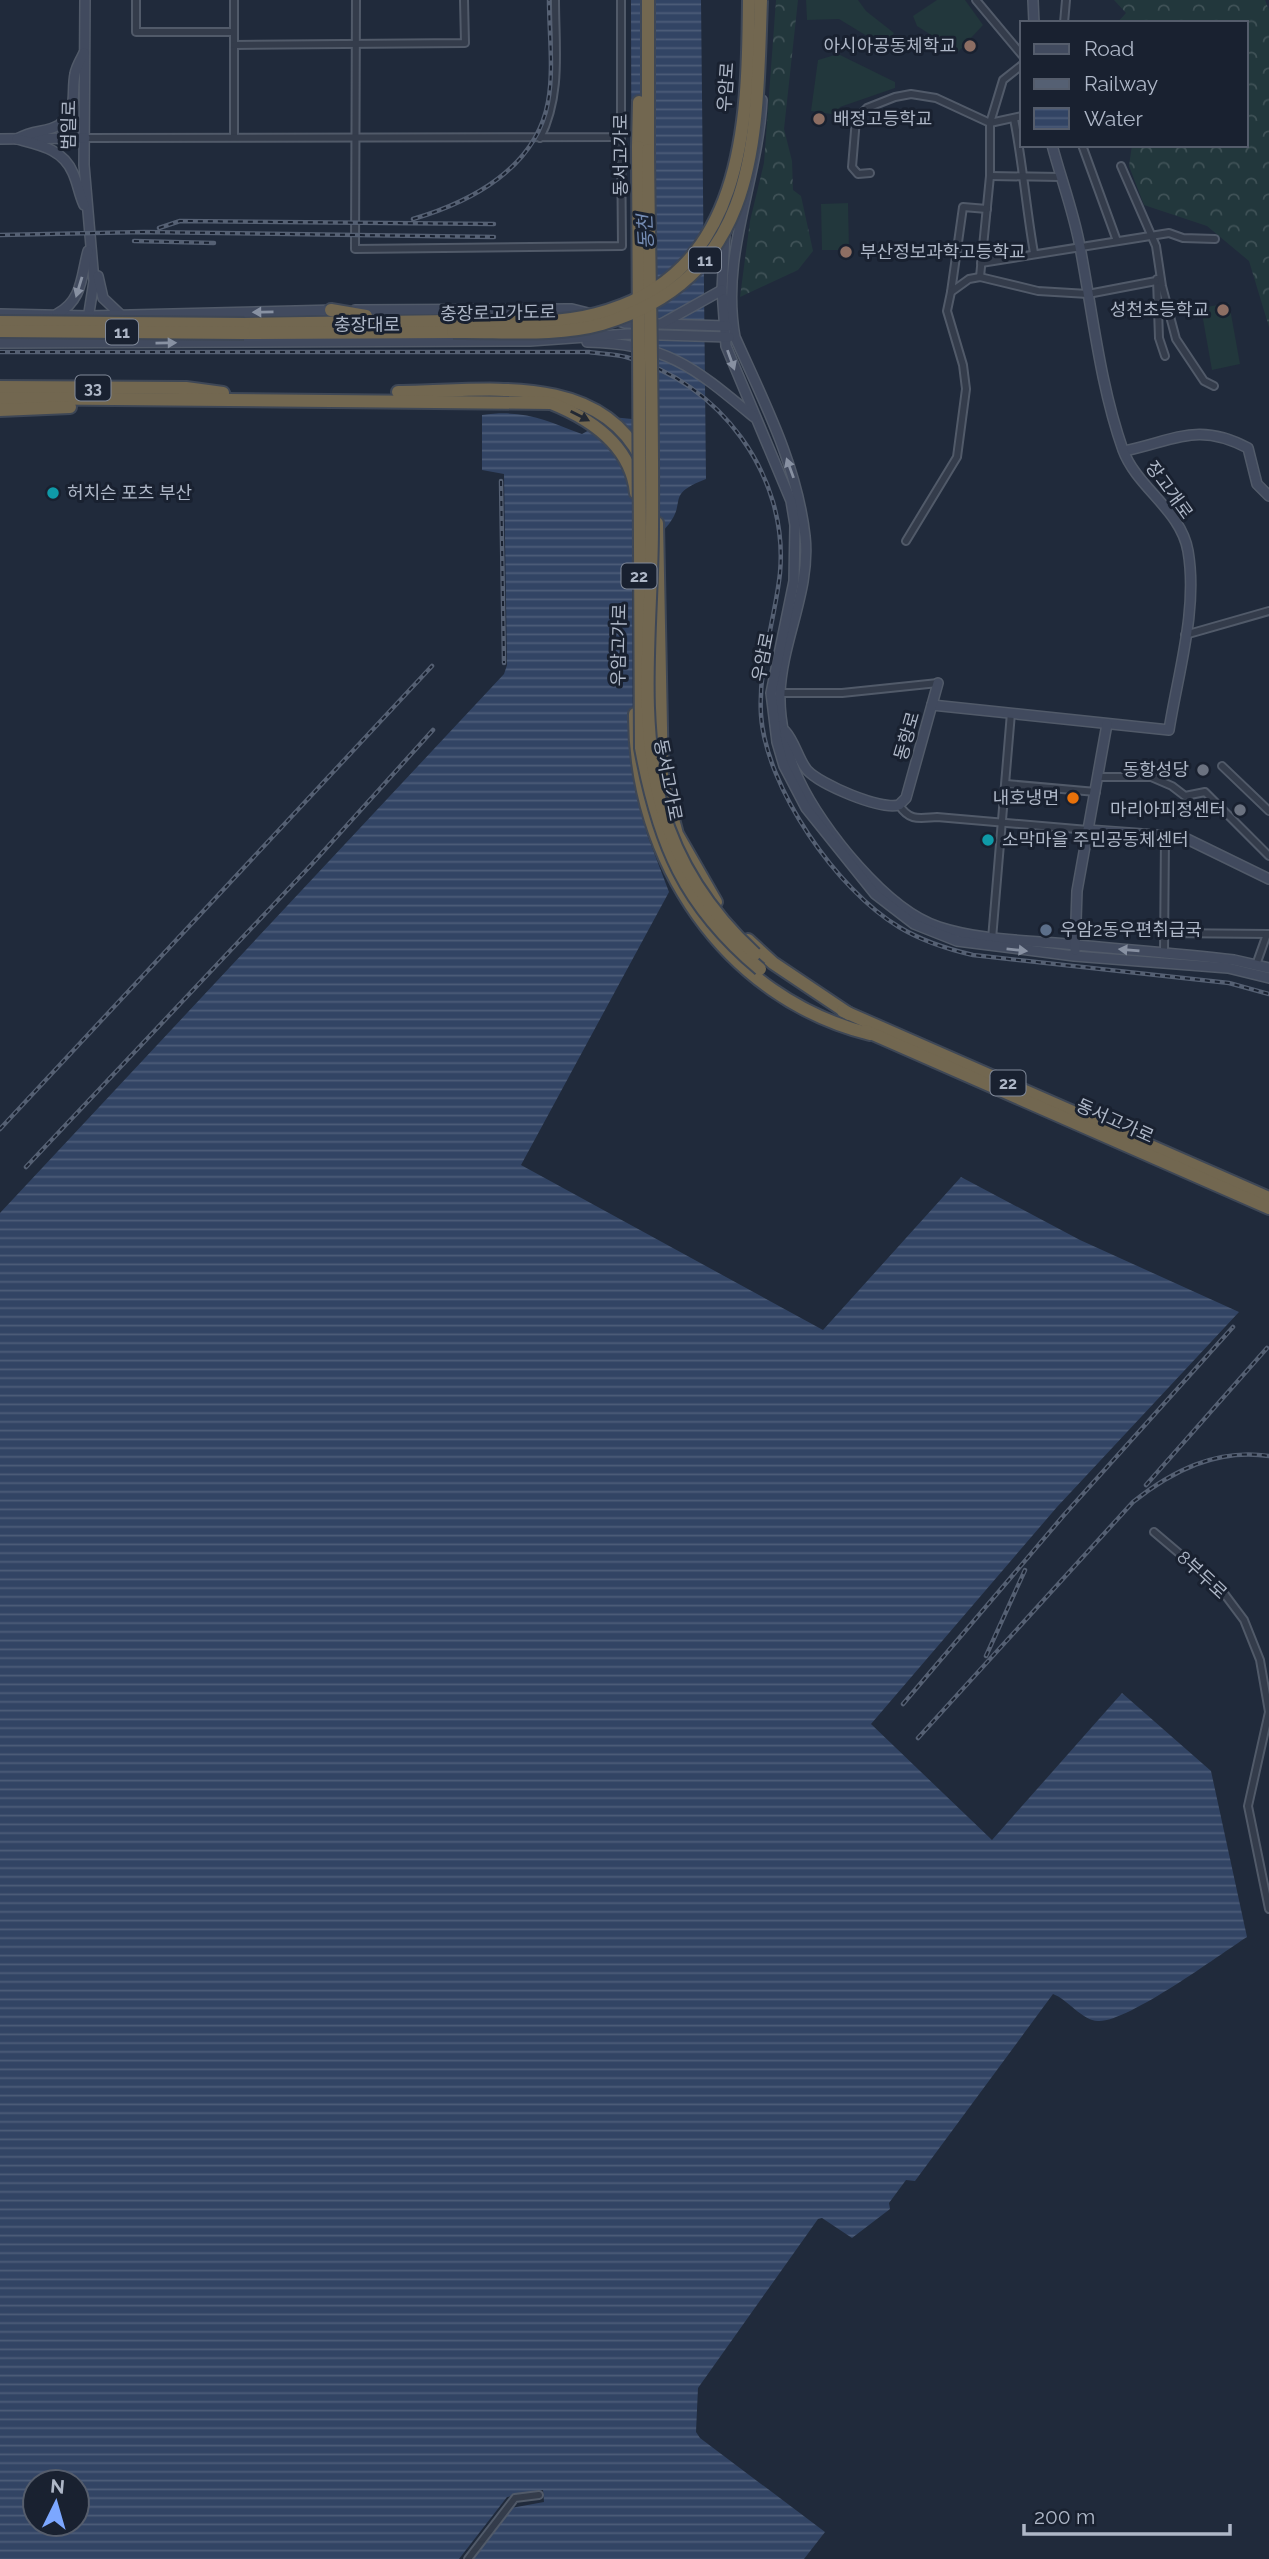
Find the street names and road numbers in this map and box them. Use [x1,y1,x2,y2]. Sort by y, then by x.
street label: 우암로 [713,61,738,112]
street label: 범일로 [58,100,79,150]
street label: 동서고가로 [610,114,631,196]
road number: 11 [689,248,721,272]
street label: 충장로고가도로 [440,301,556,324]
street label: 충장대로 [334,314,400,335]
road number: 11 [106,320,138,344]
road number: 33 [76,376,110,400]
street label: 장고개로 [1141,457,1197,523]
road number: 22 [622,564,656,589]
street label: 우암고가로 [607,603,630,687]
street label: 우암로 [747,631,778,683]
street label: 동항로 [890,709,923,763]
street label: 동서고가로 [650,737,687,823]
road number: 22 [990,1070,1026,1096]
street label: 동서고가로 [1073,1094,1157,1147]
street label: 8부두로 [1173,1546,1232,1603]

